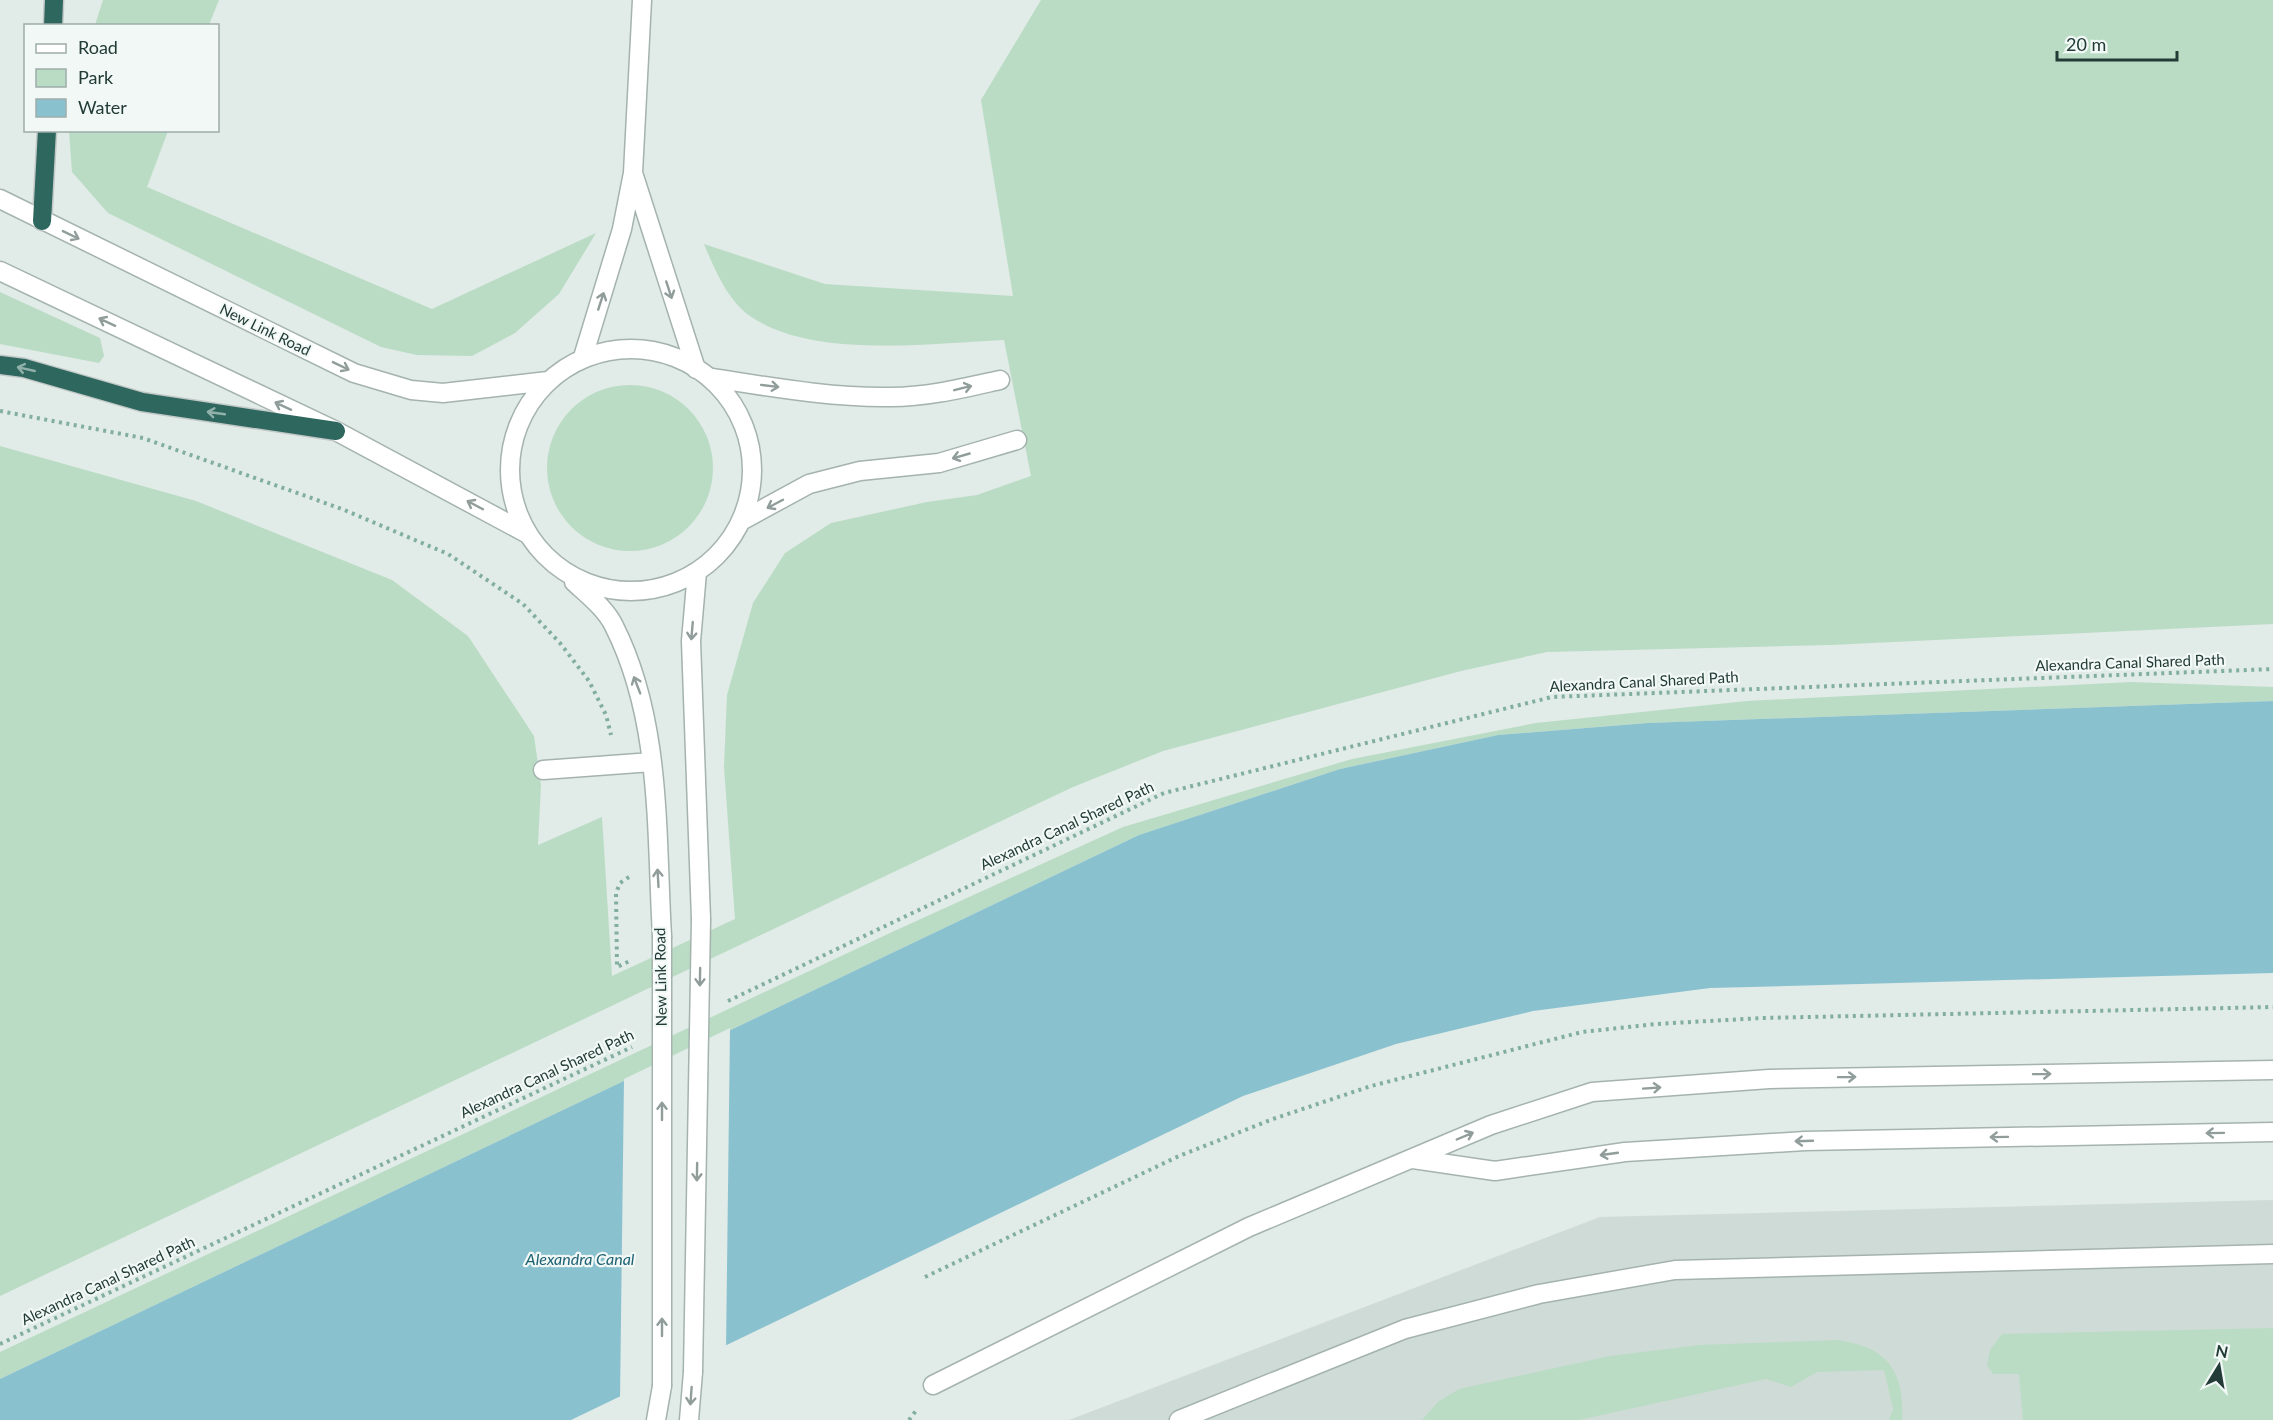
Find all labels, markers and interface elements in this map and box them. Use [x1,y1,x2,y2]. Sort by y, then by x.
legend [24,24,219,132]
scale bar [2057,24,2177,62]
text: 20 m [2066,33,2106,55]
text: Road [78,36,118,58]
text: Park [78,66,114,88]
text: Water [78,96,127,118]
one-way arrow [62,230,80,241]
one-way arrow [665,280,676,299]
one-way arrow [597,292,608,311]
street label: New Link Road [217,299,314,359]
one-way arrow [99,316,117,328]
one-way arrow [331,361,349,373]
one-way arrow [17,363,37,374]
one-way arrow [759,381,779,392]
one-way arrow [954,382,973,394]
one-way arrow [275,399,293,411]
one-way arrow [206,408,226,419]
one-way arrow [952,451,971,462]
one-way arrow [467,499,484,511]
one-way arrow [766,499,784,510]
one-way arrow [686,620,697,640]
street label: Alexandra Canal Shared Path [2035,650,2225,674]
street label: Alexandra Canal Shared Path [1549,667,1739,695]
one-way arrow [631,676,642,694]
street label: Alexandra Canal Shared Path [977,777,1156,873]
one-way arrow [653,868,664,888]
street label: New Link Road [650,927,670,1027]
one-way arrow [694,967,706,987]
street label: Alexandra Canal Shared Path [457,1025,636,1121]
one-way arrow [2032,1068,2052,1080]
one-way arrow [1837,1072,1857,1083]
one-way arrow [1642,1082,1662,1093]
one-way arrow [656,1102,668,1122]
one-way arrow [2205,1127,2225,1139]
one-way arrow [1455,1130,1474,1141]
one-way arrow [1989,1131,2009,1143]
one-way arrow [1794,1136,1814,1147]
one-way arrow [1600,1149,1620,1160]
one-way arrow [691,1162,702,1182]
street label: Alexandra Canal Shared Path [18,1232,197,1328]
water label: Alexandra Canal [525,1249,635,1268]
one-way arrow [656,1318,668,1338]
north arrow [2189,1336,2249,1396]
text: N [2214,1340,2230,1361]
one-way arrow [685,1386,696,1405]

